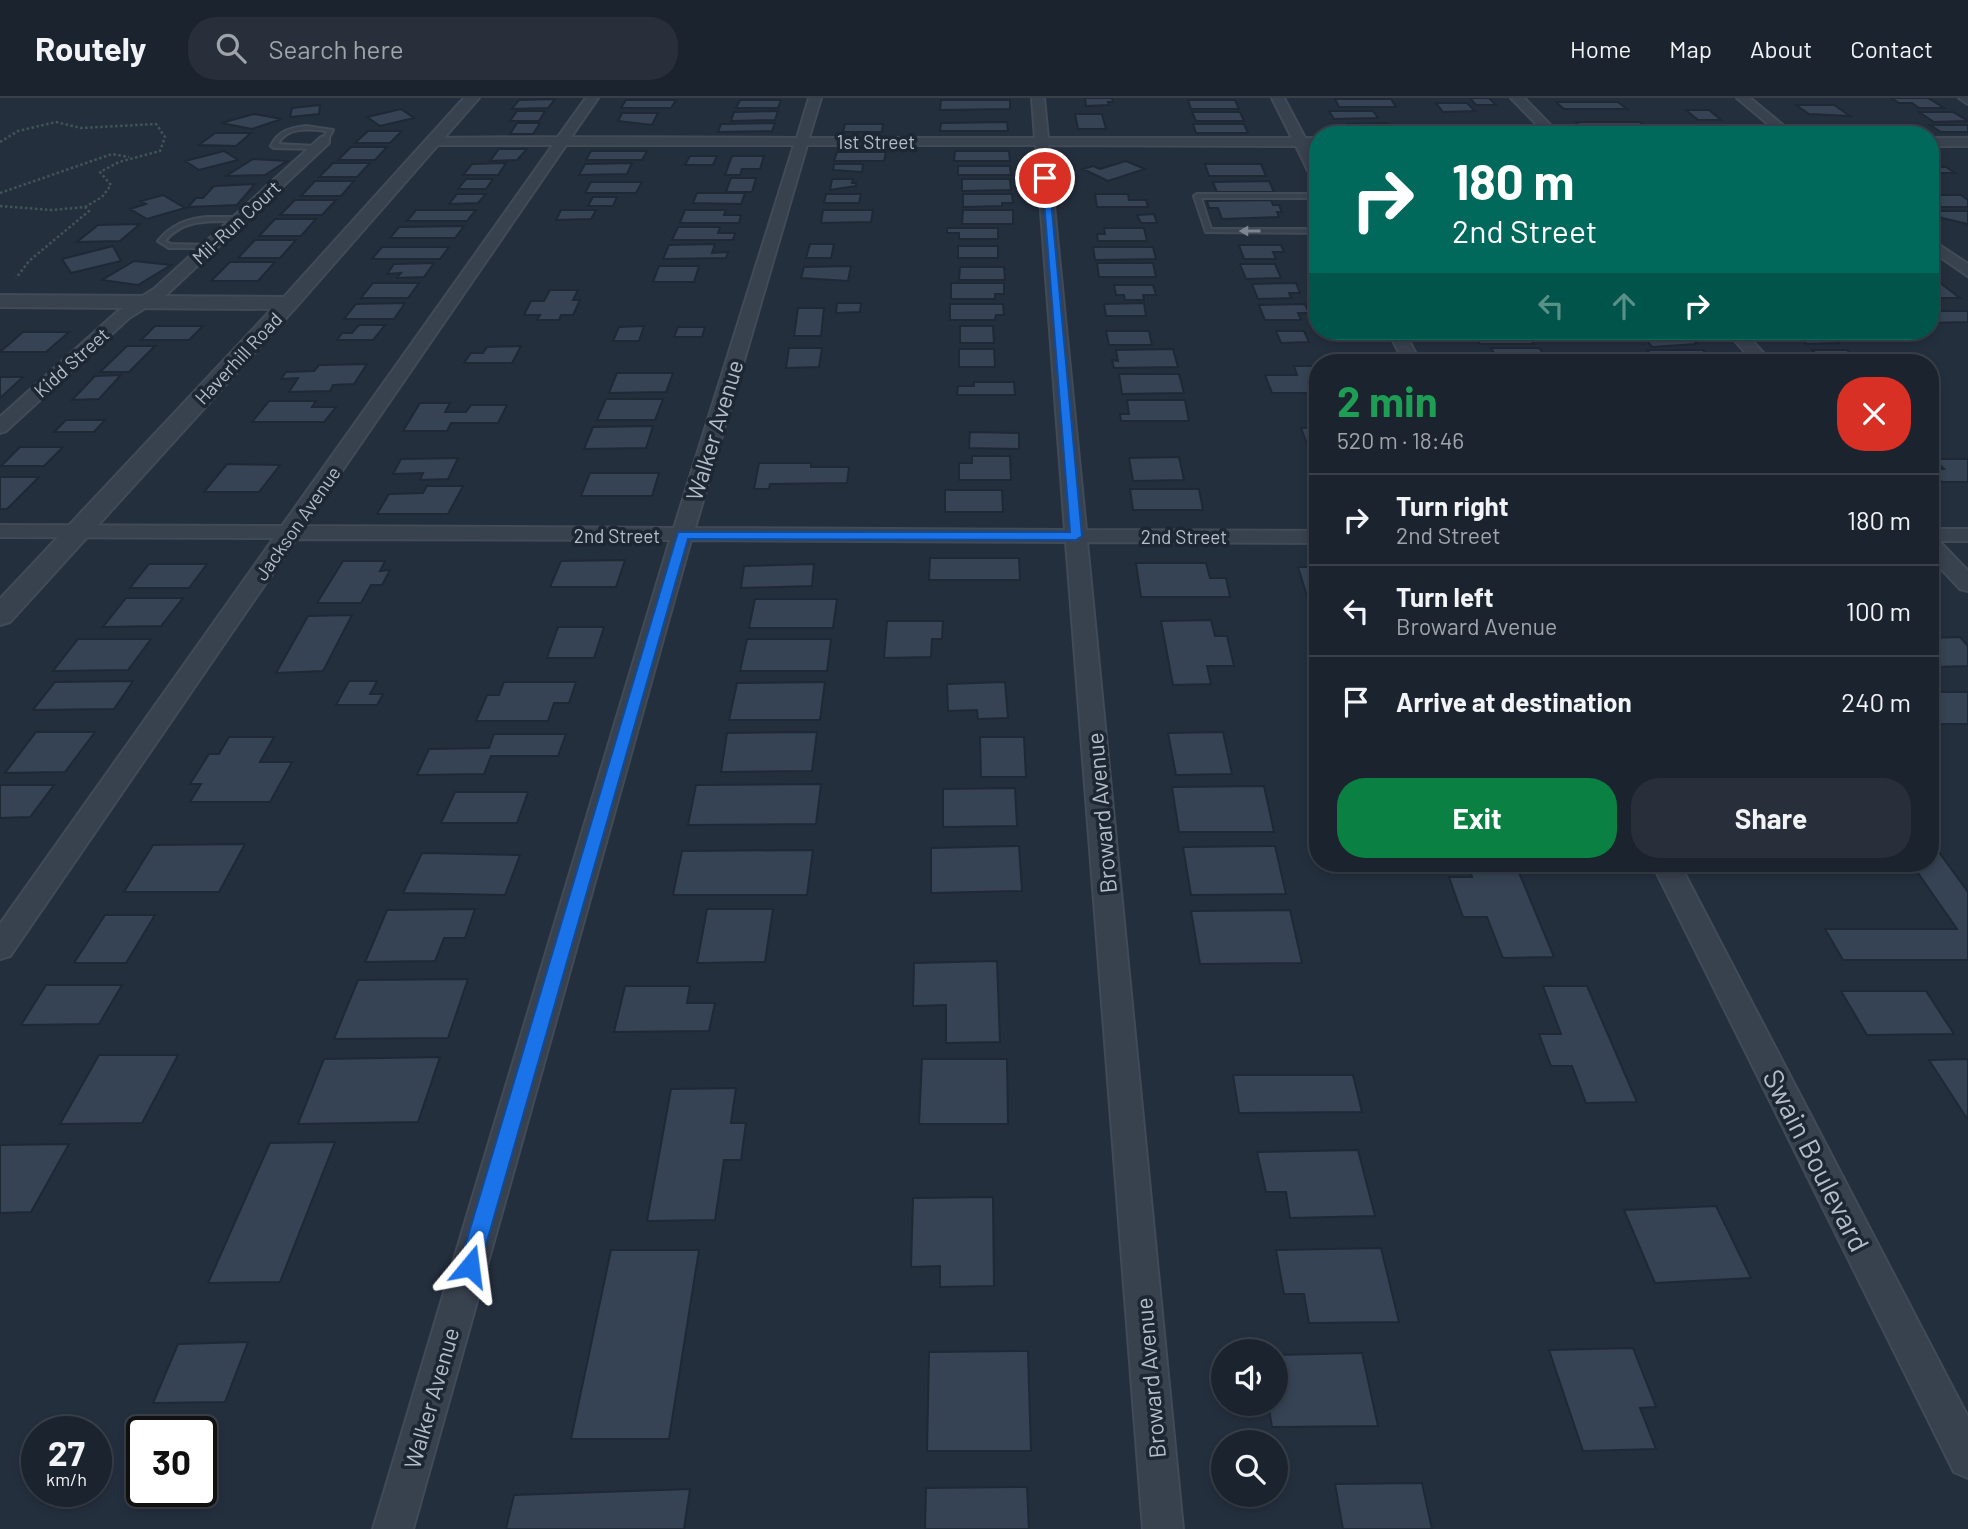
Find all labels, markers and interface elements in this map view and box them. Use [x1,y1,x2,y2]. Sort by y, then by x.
search box [188,17,678,80]
text: Routely [35,28,146,68]
icon: search [212,29,250,67]
text: Search here [268,33,404,64]
text: Home [1570,34,1631,63]
text: Map [1669,34,1712,63]
text: About [1750,34,1812,63]
text: Contact [1850,34,1933,63]
street label: 1st Street [837,130,915,153]
pin [1015,148,1075,208]
text: 180 m [1452,151,1575,210]
icon: right [1337,154,1428,245]
icon: arrive [1026,159,1064,197]
street label: Mil-Run Court [187,175,285,269]
text: 2nd Street [1452,211,1597,249]
one-way arrow [1238,225,1260,237]
icon: left [1532,287,1570,325]
icon: ahead [1605,287,1643,325]
icon: right [1678,287,1716,325]
street label: Haverhill Road [190,307,286,409]
street label: Kidd Street [29,322,113,402]
street label: Walker Avenue [679,356,749,504]
text: 2 min [1337,375,1438,425]
button: close [1837,377,1911,451]
text: 520 m · 18:46 [1337,426,1464,454]
street label: Jackson Avenue [249,462,345,584]
text: Turn right [1396,490,1509,521]
icon: right [1337,501,1375,539]
text: 180 m [1847,504,1911,535]
text: 2nd Street [1396,521,1501,549]
street label: 2nd Street [574,524,660,547]
street label: 2nd Street [1141,525,1227,548]
text: Turn left [1396,581,1494,612]
icon: left [1337,592,1375,630]
text: 100 m [1846,595,1911,626]
text: Broward Avenue [1396,612,1557,640]
icon: arrive [1337,683,1375,721]
text: Arrive at destination [1396,686,1632,717]
text: 240 m [1841,686,1911,717]
street label: Broward Avenue [1080,731,1122,895]
button: Exit [1337,778,1617,858]
button: Share [1631,778,1911,858]
street label: Swain Boulevard [1756,1063,1878,1257]
position arrow [433,1229,507,1303]
street label: Broward Avenue [1129,1296,1171,1460]
street label: Walker Avenue [397,1324,465,1472]
map controls [1211,1339,1288,1507]
button: sound [1211,1339,1288,1416]
speed limit sign: 30 [126,1416,217,1507]
button: search [1211,1430,1288,1507]
text: 27 [48,1431,85,1473]
text: km/h [46,1468,87,1490]

